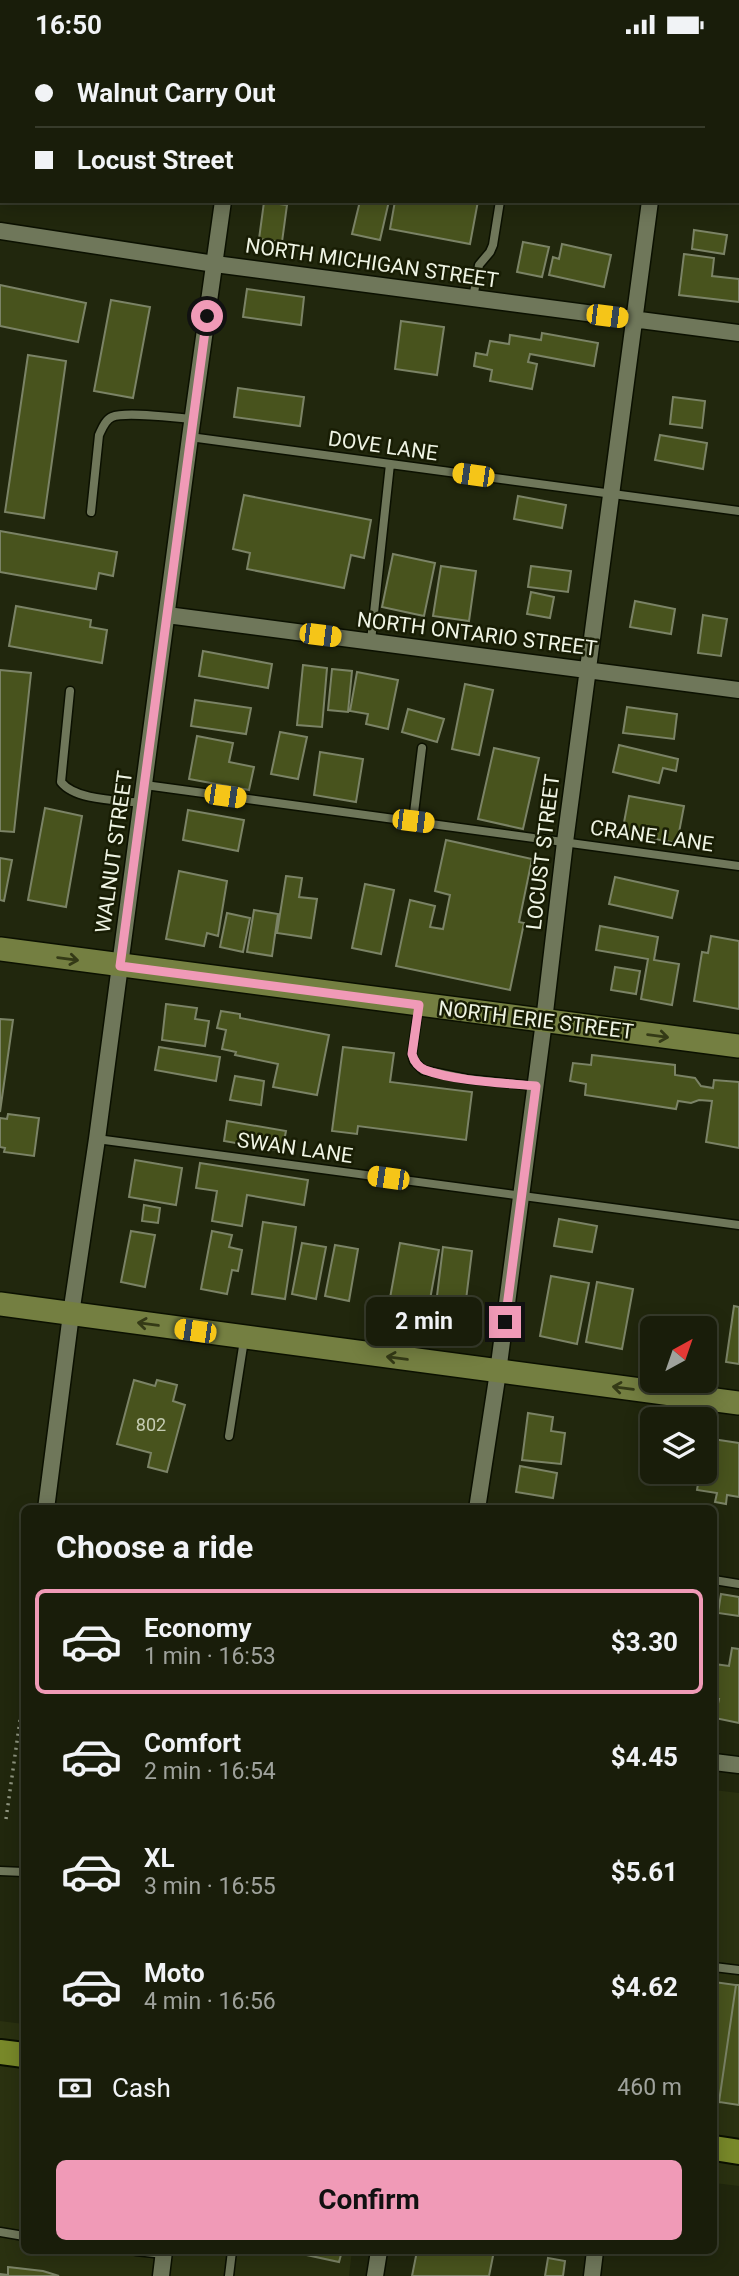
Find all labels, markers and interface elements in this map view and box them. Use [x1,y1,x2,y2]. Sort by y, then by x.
text: 16:50 [35,10,102,40]
text: Walnut Carry Out [77,78,276,108]
text: Locust Street [77,145,233,175]
street label: NORTH MICHIGAN STREET [244,233,501,293]
route start [191,300,223,332]
car [585,303,630,329]
street label: DOVE LANE [327,426,440,466]
car [451,462,496,488]
street label: NORTH ONTARIO STREET [356,607,599,661]
car [298,622,343,648]
street label: WALNUT STREET [91,769,137,935]
street label: LOCUST STREET [522,772,565,931]
car [203,783,248,809]
car [391,808,436,834]
street label: CRANE LANE [589,815,715,857]
one-way arrow [56,952,78,965]
street label: NORTH ERIE STREET [437,996,635,1044]
one-way arrow [646,1029,668,1042]
street label: SWAN LANE [236,1128,354,1168]
car [366,1165,411,1191]
callout: 2 min [365,1297,480,1347]
route end [489,1306,521,1338]
text: 2 min [395,1308,453,1335]
north arrow [640,1316,718,1393]
map controls [640,1316,717,1484]
one-way arrow [137,1317,159,1330]
car [173,1318,218,1344]
one-way arrow [386,1352,409,1365]
one-way arrow [612,1382,635,1395]
button: layers [640,1407,717,1484]
house number: 802 [136,1414,166,1435]
text: Choose a ride [56,1528,253,1566]
icon: car [60,1610,123,1673]
text: Economy [144,1613,251,1643]
text: $3.30 [611,1627,678,1657]
text: 1 min · 16:53 [144,1643,276,1670]
icon: car [60,1725,123,1788]
text: Comfort [144,1728,241,1758]
text: $4.45 [611,1742,678,1772]
text: 2 min · 16:54 [144,1758,276,1785]
icon: car [60,1840,123,1903]
text: XL [144,1843,175,1873]
text: $5.61 [611,1857,678,1887]
text: 3 min · 16:55 [144,1873,276,1900]
icon: car [60,1955,123,2018]
text: Moto [144,1958,205,1988]
text: $4.62 [611,1972,678,2002]
text: 4 min · 16:56 [144,1988,276,2015]
icon: cash [56,2069,94,2107]
text: Cash [112,2073,171,2103]
text: 460 m [617,2074,682,2101]
button: Confirm [56,2160,682,2240]

